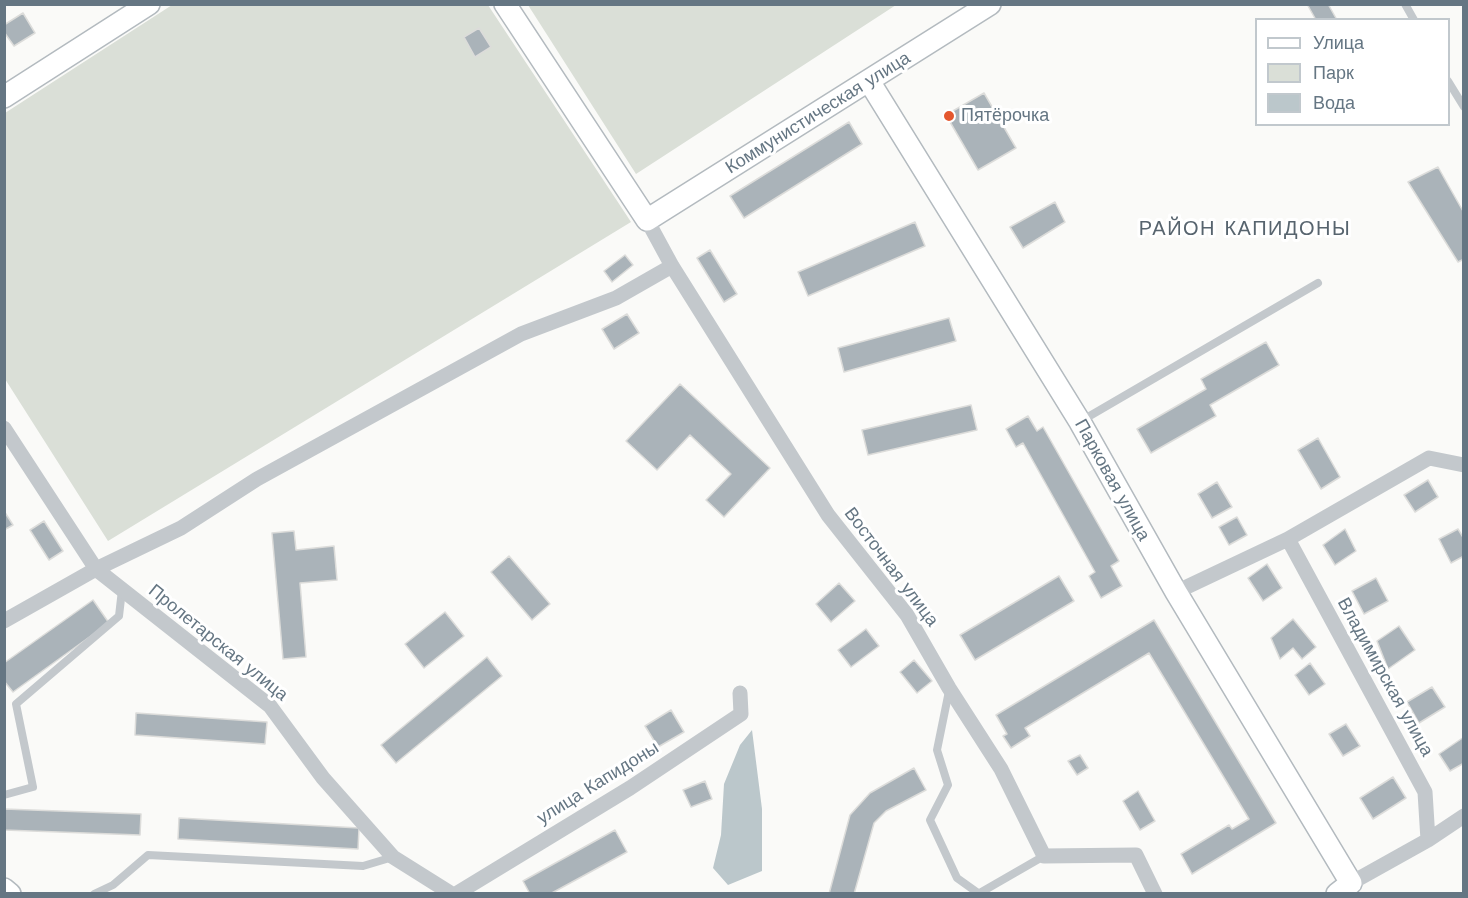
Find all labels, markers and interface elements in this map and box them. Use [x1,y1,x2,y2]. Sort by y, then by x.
legend [1255,18,1450,126]
text: Улица [1313,32,1364,53]
street label: Коммунистическая улица [722,47,914,179]
text: Парк [1313,62,1354,83]
text: Вода [1313,92,1355,113]
place label: Пятёрочка [961,105,1049,127]
marker: Пятёрочка [942,109,956,123]
district label: РАЙОН КАПИДОНЫ [1139,217,1351,241]
street label: Парковая улица [1070,415,1154,545]
street label: Восточная улица [839,503,943,631]
street label: Пролетарская улица [144,580,292,706]
street label: Владимирская улица [1332,594,1438,760]
street label: улица Капидоны [533,737,663,829]

